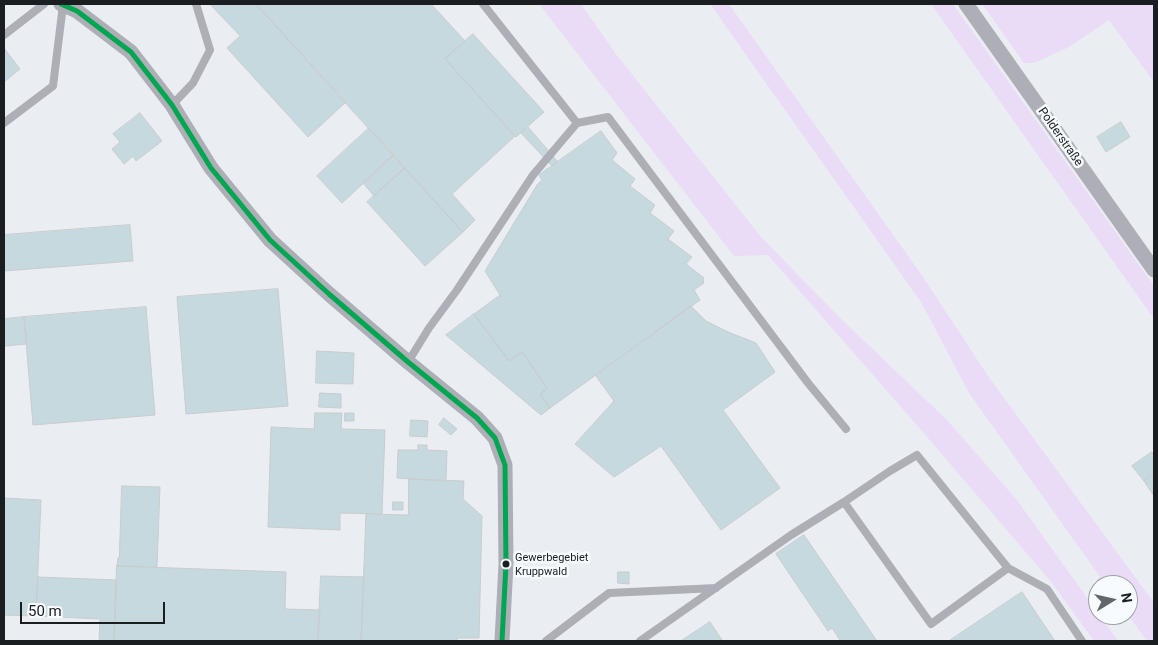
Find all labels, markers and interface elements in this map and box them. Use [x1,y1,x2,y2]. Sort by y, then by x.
street label: Polderstraße [1034,105,1086,169]
place label: Gewerbegebiet Kruppwald [515,551,588,577]
marker: Gewerbegebiet Kruppwald [501,559,511,569]
north arrow [1088,575,1138,625]
scale bar [22,592,168,624]
text: N [1118,592,1136,604]
text: 50 m [28,602,62,620]

